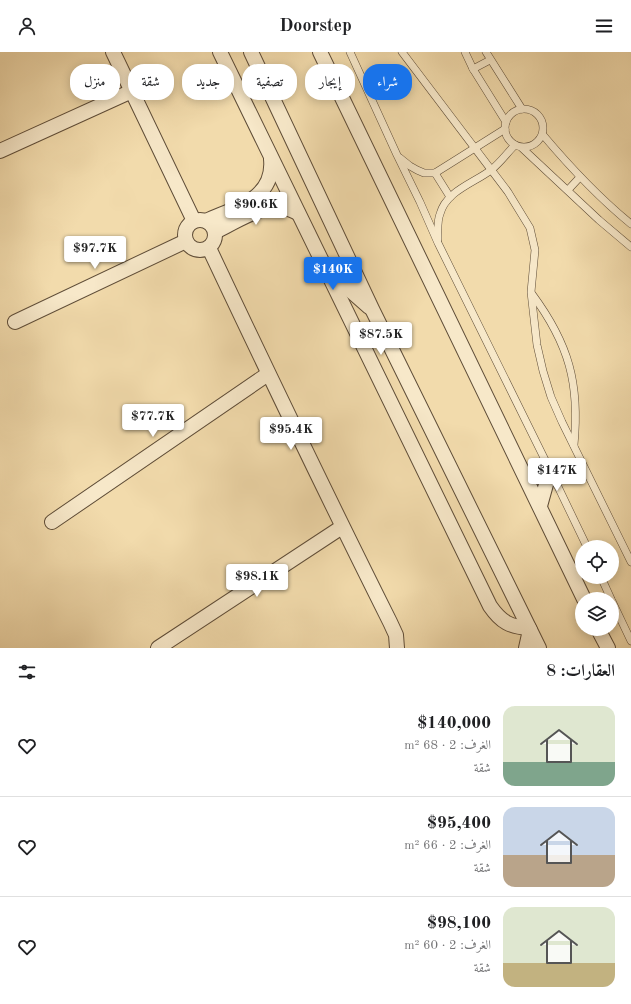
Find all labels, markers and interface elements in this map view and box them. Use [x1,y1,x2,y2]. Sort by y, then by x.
icon: person [16,15,38,37]
icon: menu [593,15,615,37]
text: Doorstep [279,17,352,35]
chip: منزل [70,64,120,100]
chip: شقة [128,64,174,100]
chip: جديد [182,64,234,100]
chip: تصفية [242,64,297,100]
chip: إيجار [305,64,355,100]
chip: شراء [363,64,412,100]
pin: $90.6K [223,192,289,226]
text: $90.6K [234,198,278,211]
pin: $97.7K [62,236,128,270]
text: $97.7K [73,242,117,255]
pin: $140K [305,257,361,291]
text: $140K [313,263,353,276]
pin: $87.5K [348,322,414,356]
text: $87.5K [359,328,403,341]
pin: $77.7K [120,404,186,438]
text: $77.7K [131,410,175,423]
pin: $95.4K [258,417,324,451]
text: $95.4K [269,423,313,436]
pin: $147K [529,458,585,492]
text: $147K [537,464,577,477]
map controls [575,540,619,636]
button: locate [575,540,619,584]
pin: $98.1K [224,564,290,598]
text: $98.1K [235,570,279,583]
button: layers [575,592,619,636]
icon: filters [16,661,38,683]
text: العقارات: 8 [546,663,615,680]
text: $140,000 [417,715,491,732]
icon: home [535,722,583,770]
icon: heart [16,735,38,757]
text: الغرف: 2 · 68 m² [404,739,491,752]
text: شقة [474,762,491,775]
text: $95,400 [427,815,491,832]
icon: home [535,823,583,871]
icon: heart [16,836,38,858]
text: الغرف: 2 · 66 m² [404,839,491,852]
text: شقة [474,862,491,875]
text: $98,100 [427,915,491,932]
icon: home [535,923,583,971]
icon: heart [16,936,38,958]
text: الغرف: 2 · 60 m² [404,939,491,952]
text: شقة [474,962,491,975]

